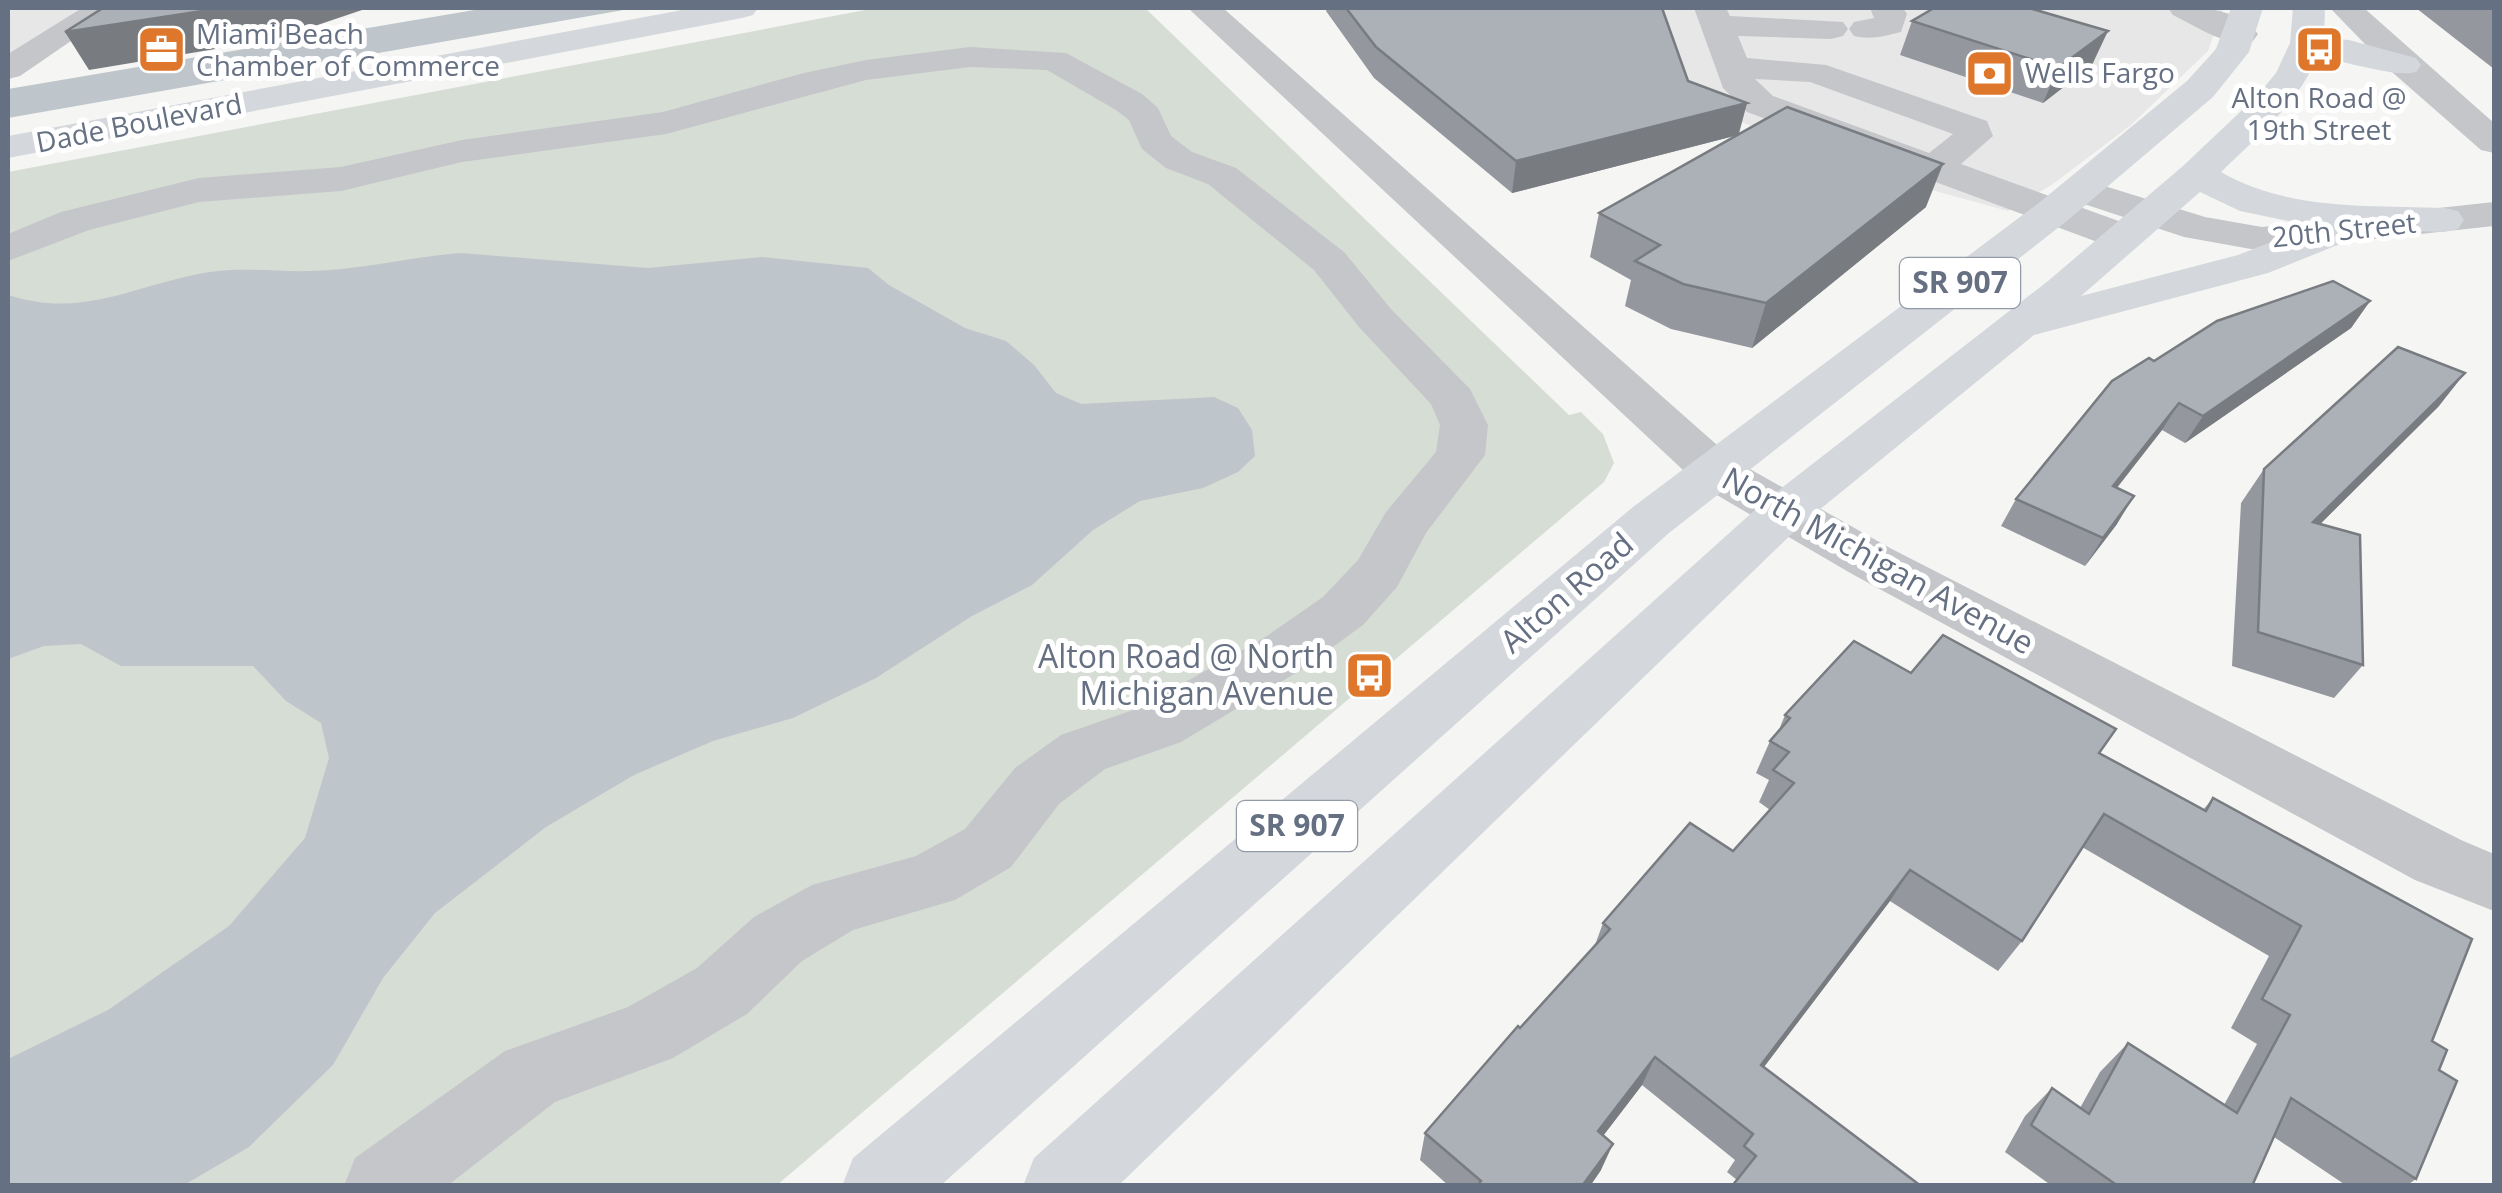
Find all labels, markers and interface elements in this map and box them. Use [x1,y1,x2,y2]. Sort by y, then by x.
place label: Miami Beach Chamber of Commerce [196,14,500,84]
office icon: Miami Beach Chamber of Commerce [135,24,187,76]
bus stop icon: Alton Road @ 19th Street [2293,24,2345,76]
bank icon: Wells Fargo [1964,47,2016,99]
place label: Wells Fargo [2025,53,2175,91]
place label: Alton Road @ 19th Street [2231,78,2407,148]
street label: Dade Boulevard [33,83,245,161]
street label: 20th Street [2270,203,2418,255]
road number: SR 907 [1900,258,2020,308]
street label: North Michigan Avenue [1715,456,2042,663]
street label: Alton Road [1490,522,1642,662]
place label: Alton Road @ North Michigan Avenue [1038,634,1334,714]
bus stop icon: Alton Road @ North Michigan Avenue [1343,649,1395,701]
road number: SR 907 [1237,801,1357,851]

